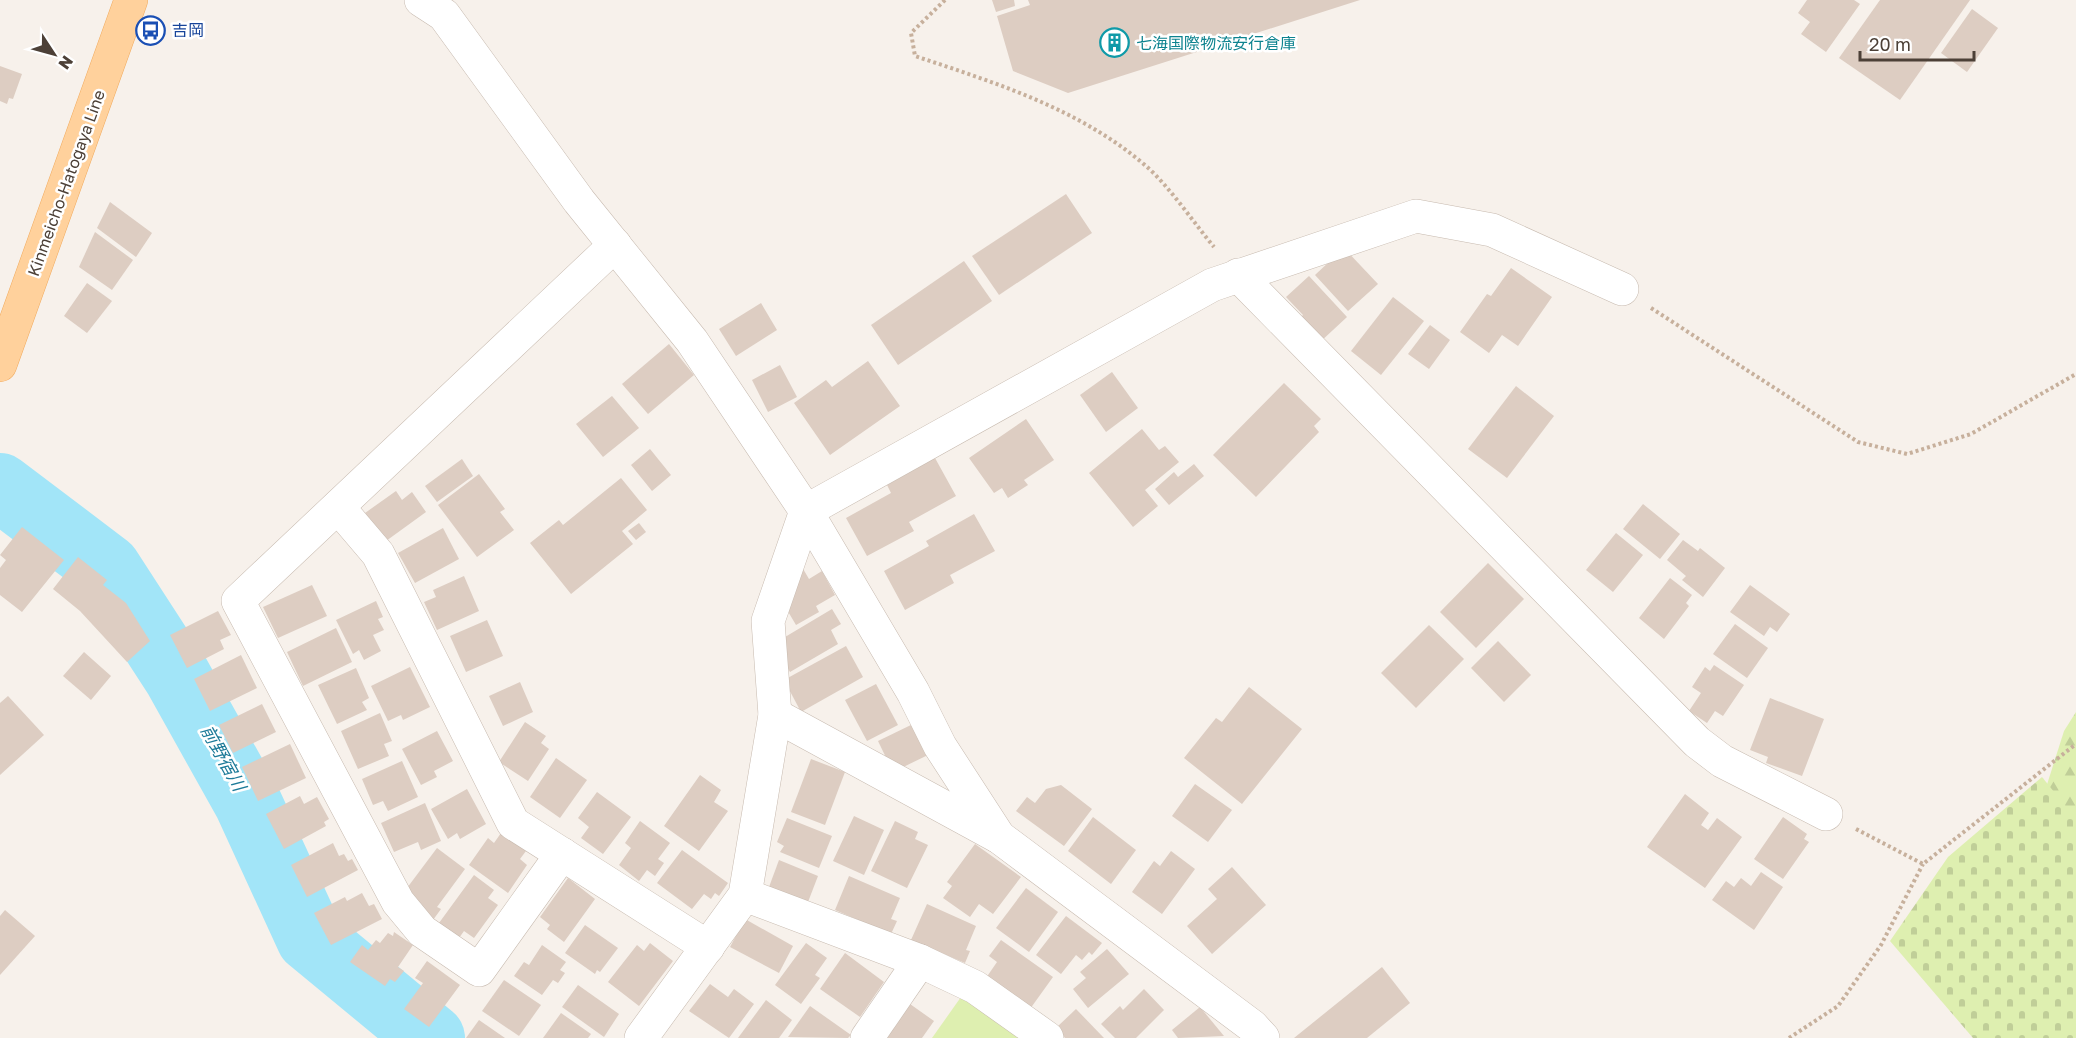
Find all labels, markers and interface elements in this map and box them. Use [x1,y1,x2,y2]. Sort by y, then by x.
bus stop icon: 吉岡 [135,14,167,46]
place label: 吉岡 [172,20,204,40]
north arrow [24,24,84,84]
scale bar [1860,24,1974,62]
building icon: 七海国際物流安行倉庫 [1099,27,1131,59]
place label: 七海国際物流安行倉庫 [1136,33,1296,53]
text: 20 m [1869,33,1911,55]
text: N [54,52,78,74]
street label: Kinmeicho-Hatogaya Line [23,87,109,279]
water label: 前野宿川 [197,721,252,796]

